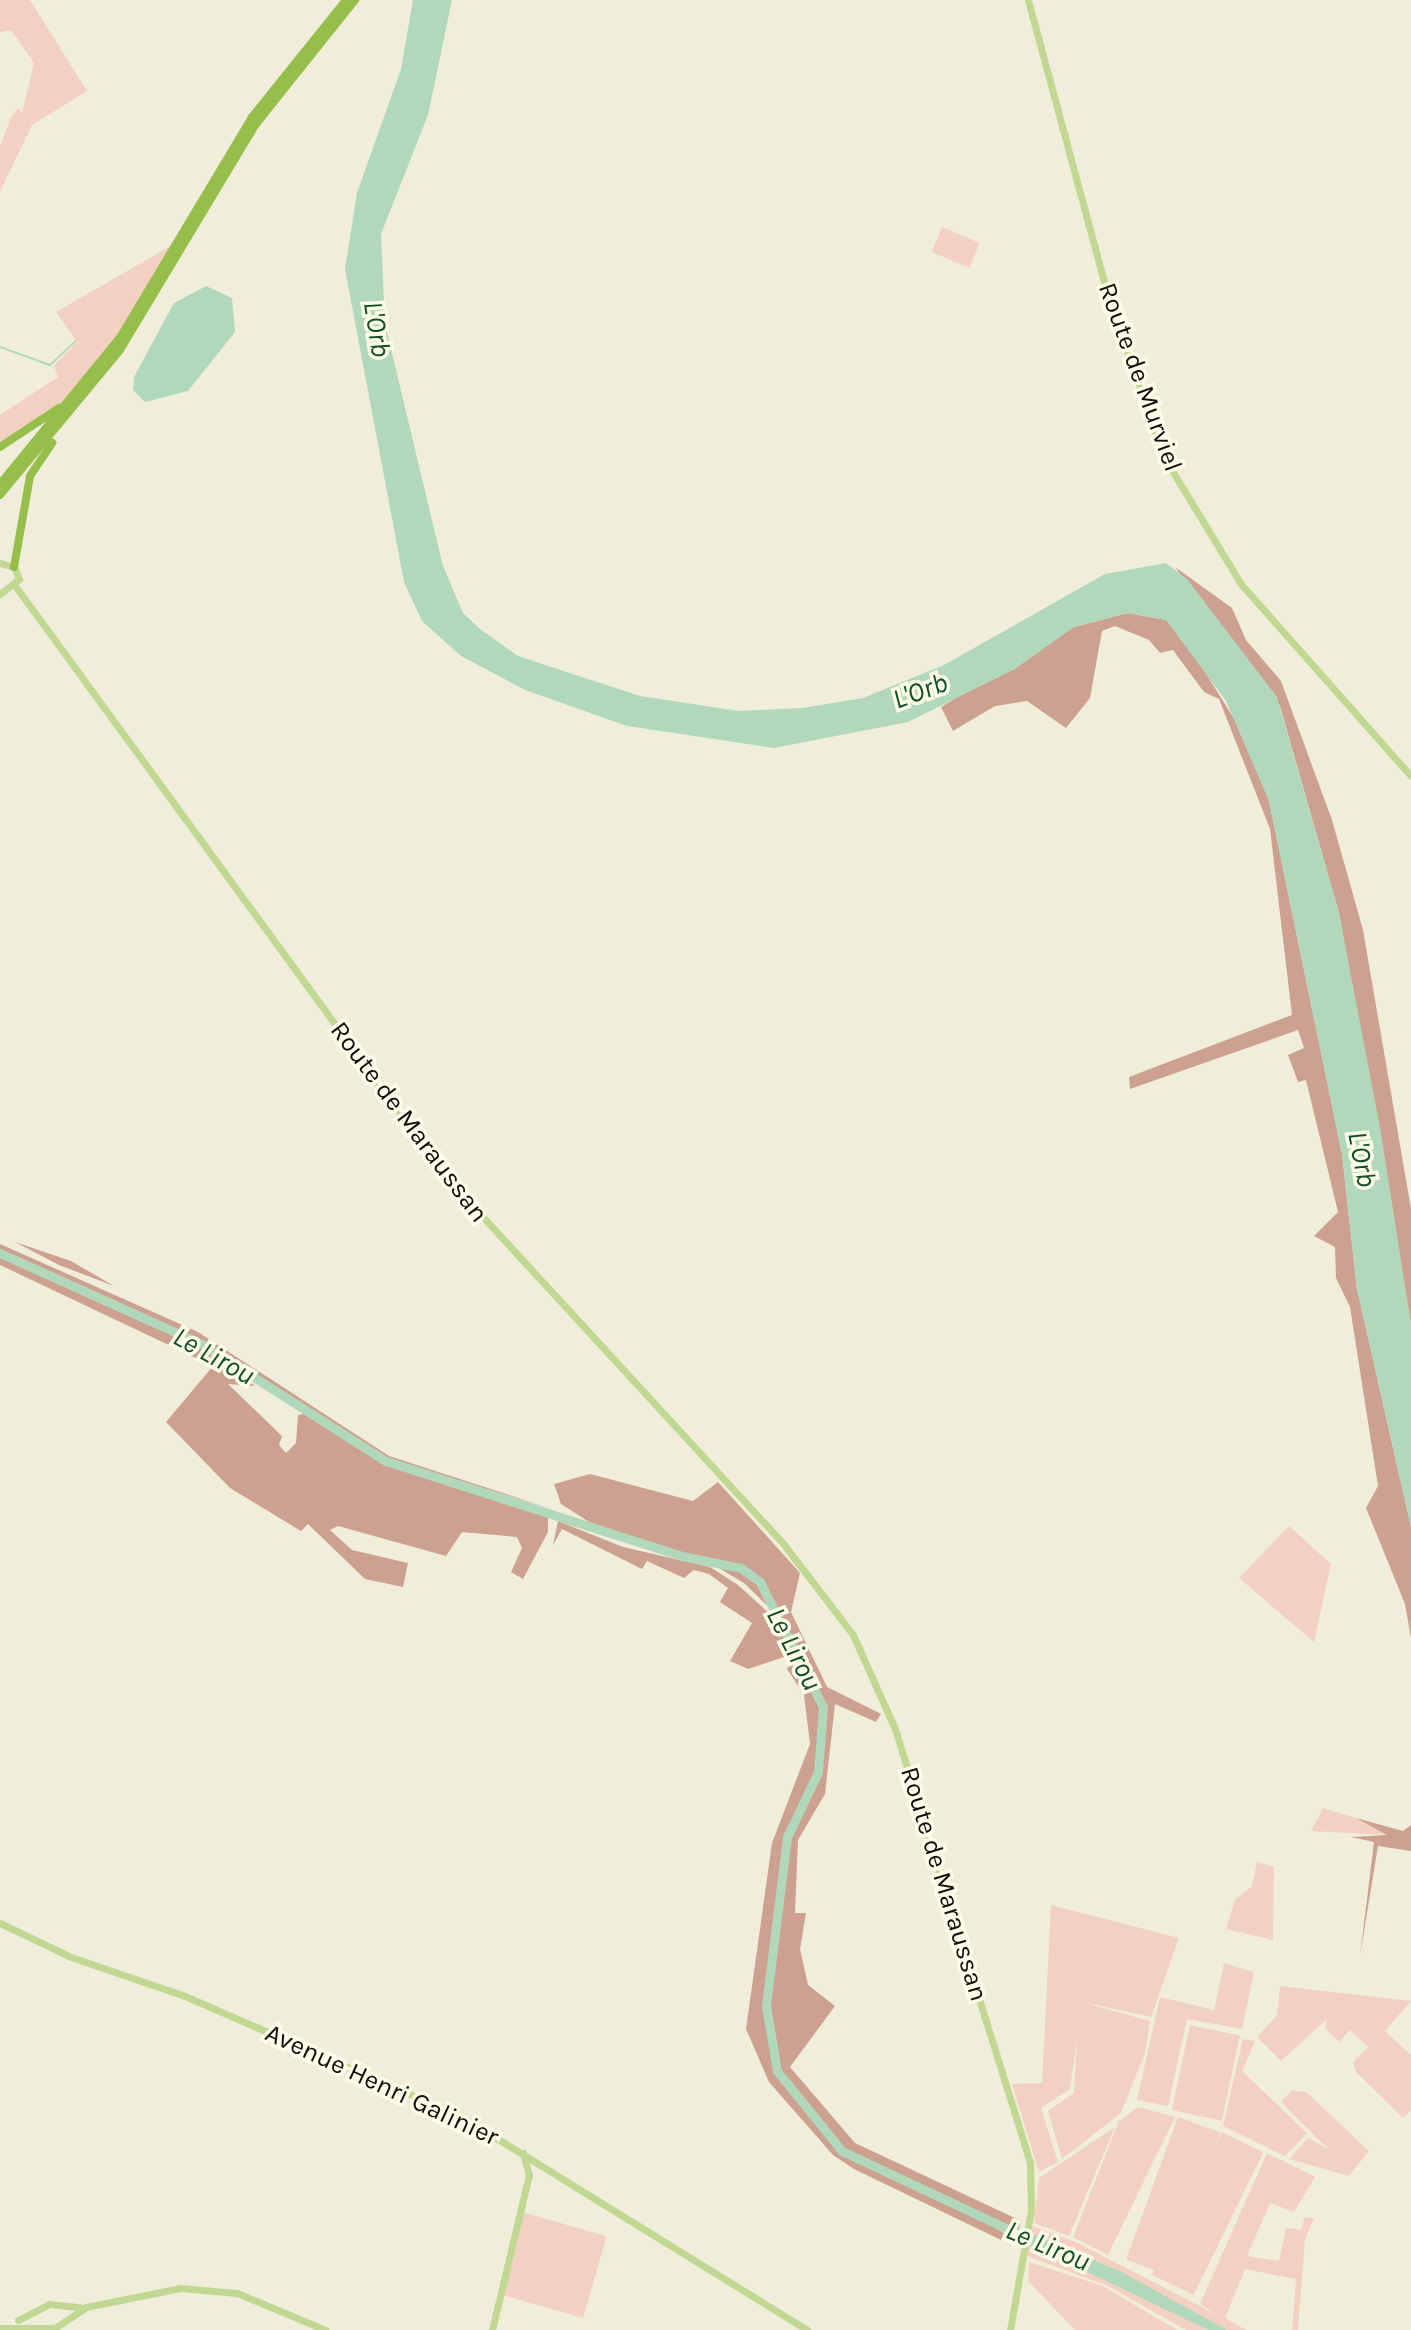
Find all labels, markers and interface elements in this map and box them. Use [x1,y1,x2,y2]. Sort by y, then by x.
street label: Route de Murviel [1091,278,1189,476]
water label: L'Orb [356,299,398,359]
water label: L'Orb [888,666,952,716]
street label: Route de Maraussan [323,1015,495,1229]
water label: L'Orb [1340,1128,1384,1190]
water label: Le Lirou [167,1320,261,1392]
water label: Le Lirou [759,1602,829,1696]
street label: Route de Maraussan [894,1763,994,2005]
street label: Avenue Henri Galinier [260,2017,504,2153]
water label: Le Lirou [1001,2213,1095,2279]

